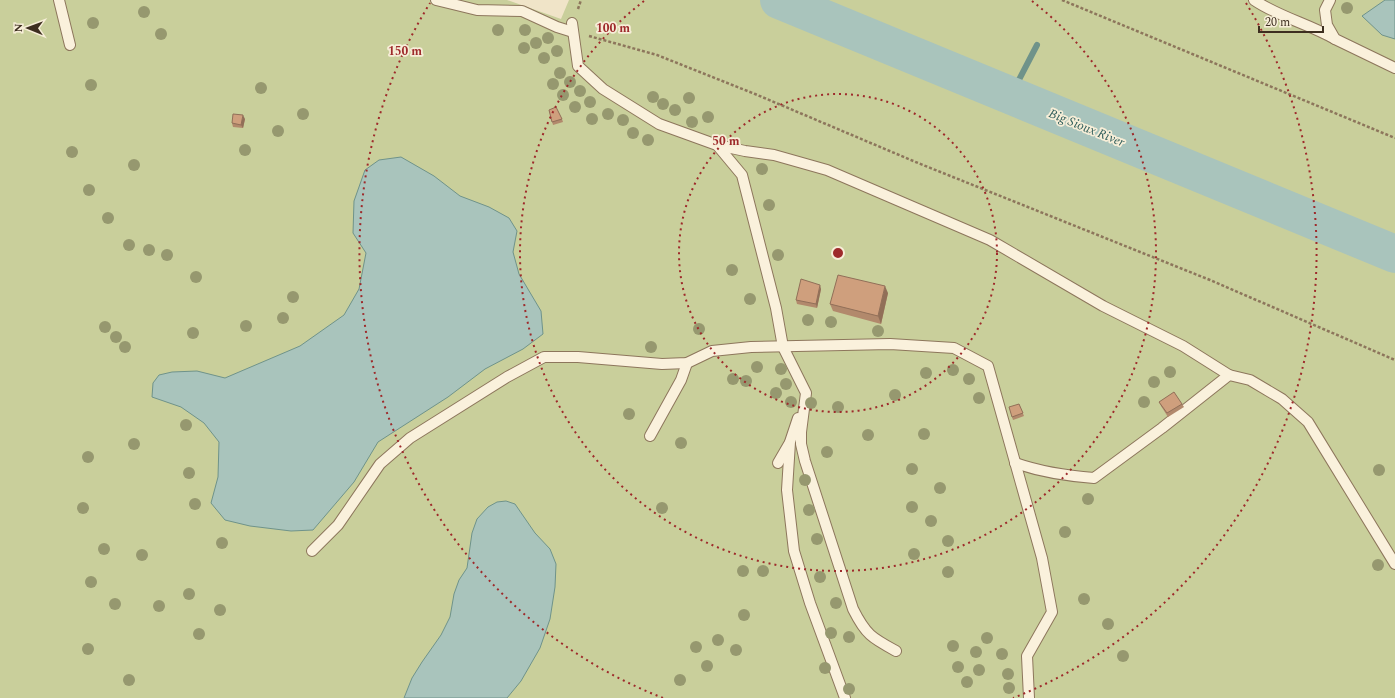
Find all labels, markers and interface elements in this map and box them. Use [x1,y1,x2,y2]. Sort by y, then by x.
north arrow [8,8,48,48]
scale bar [1259,8,1323,34]
text: 20 m [1265,13,1290,32]
text: 100 m [596,19,630,38]
text: N [10,23,27,32]
text: 150 m [388,42,422,61]
water label: Big Sioux River [1046,104,1128,152]
text: 50 m [712,132,740,151]
centre of rings [831,246,845,260]

